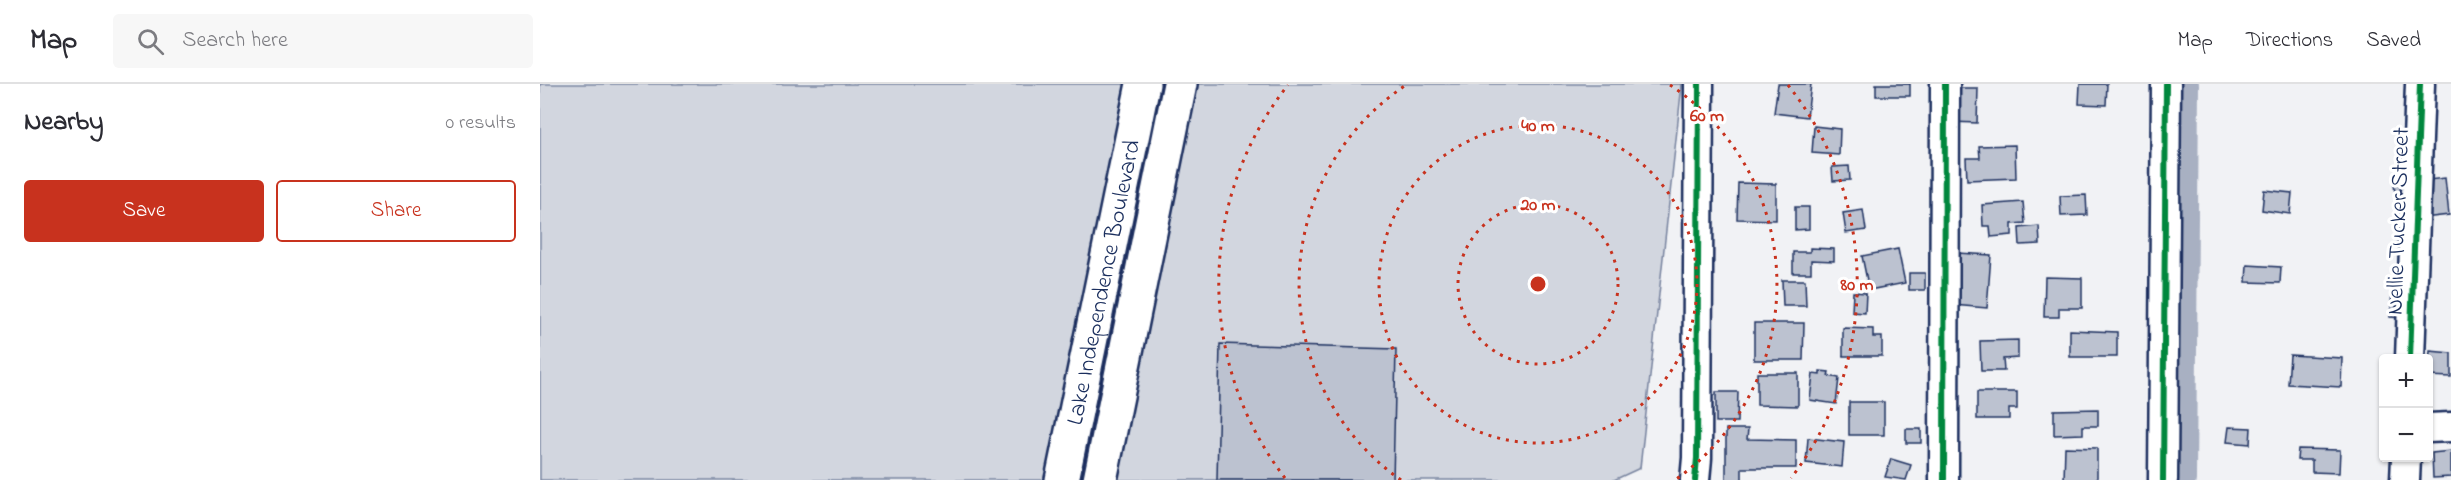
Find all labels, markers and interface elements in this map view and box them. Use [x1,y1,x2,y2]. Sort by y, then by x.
search box [113,14,533,68]
text: Map [30,21,77,62]
icon: search [134,25,167,58]
text: Search here [182,25,288,57]
text: Map [2177,26,2213,56]
text: Directions [2246,26,2333,56]
text: Saved [2366,26,2421,56]
text: Nearby [24,104,103,142]
text: 60 m [1690,104,1724,130]
text: 0 results [445,109,516,138]
text: 40 m [1521,114,1555,140]
street label: Nellie Tucker Street [2379,127,2420,316]
street label: Lake Independence Boulevard [1059,136,1151,428]
button: Save [24,180,264,242]
button: Share [276,180,516,242]
text: 20 m [1519,193,1556,219]
text: 80 m [1840,273,1874,299]
centre of rings [1528,274,1548,294]
map controls [2379,354,2433,462]
button: + [2379,354,2433,408]
button: − [2379,408,2433,462]

